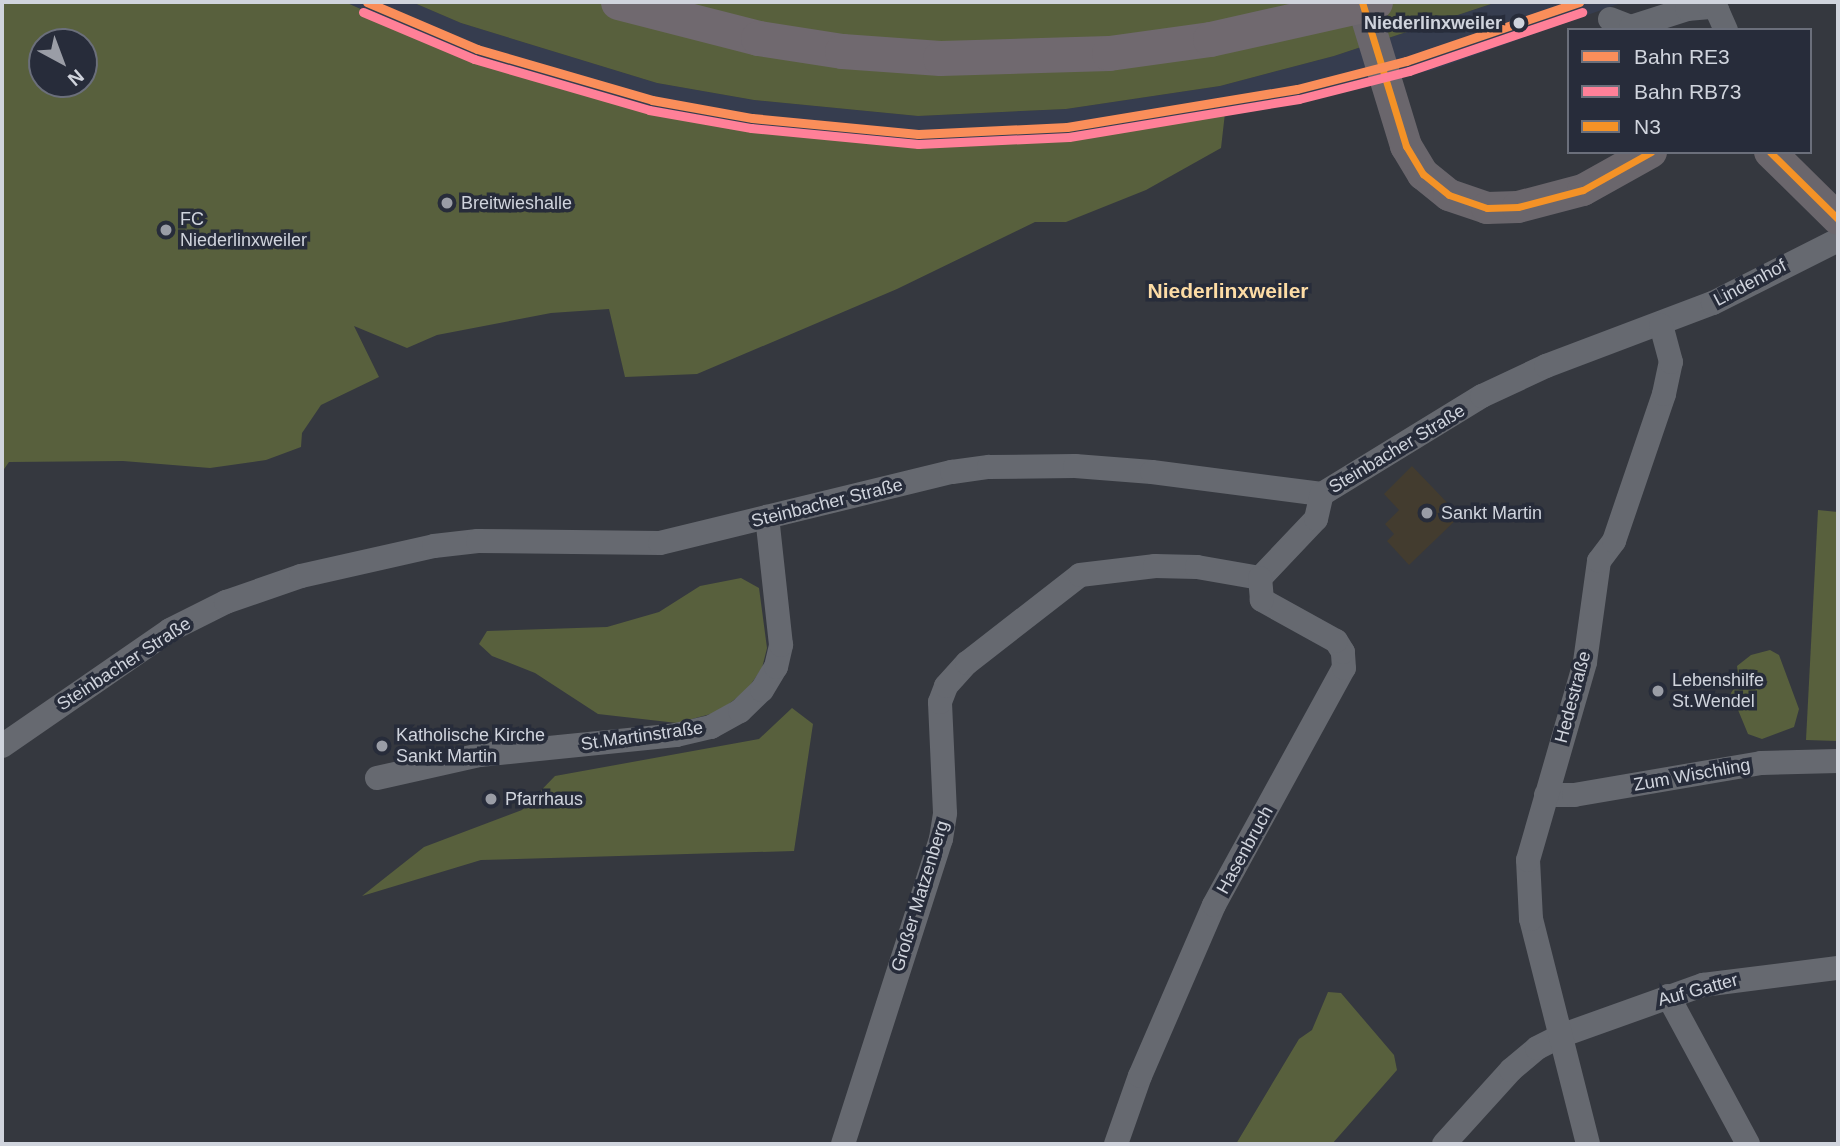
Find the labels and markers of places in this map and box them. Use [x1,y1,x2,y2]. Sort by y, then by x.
place label: Niederlinxweiler [1364,12,1502,34]
marker: Niederlinxweiler [1508,12,1530,34]
place label: Breitwieshalle [461,192,572,214]
marker: Breitwieshalle [439,195,455,211]
place label: FC Niederlinxweiler [180,209,307,252]
marker: FC Niederlinxweiler [158,222,174,238]
place label: Sankt Martin [1441,502,1542,524]
marker: Sankt Martin [1419,505,1435,521]
place label: Lebenshilfe St.Wendel [1672,670,1764,712]
marker: Lebenshilfe St.Wendel [1650,683,1666,699]
place label: Katholische Kirche Sankt Martin [396,725,545,768]
marker: Katholische Kirche Sankt Martin [374,738,390,754]
place label: Pfarrhaus [505,788,583,810]
marker: Pfarrhaus [483,791,499,807]

